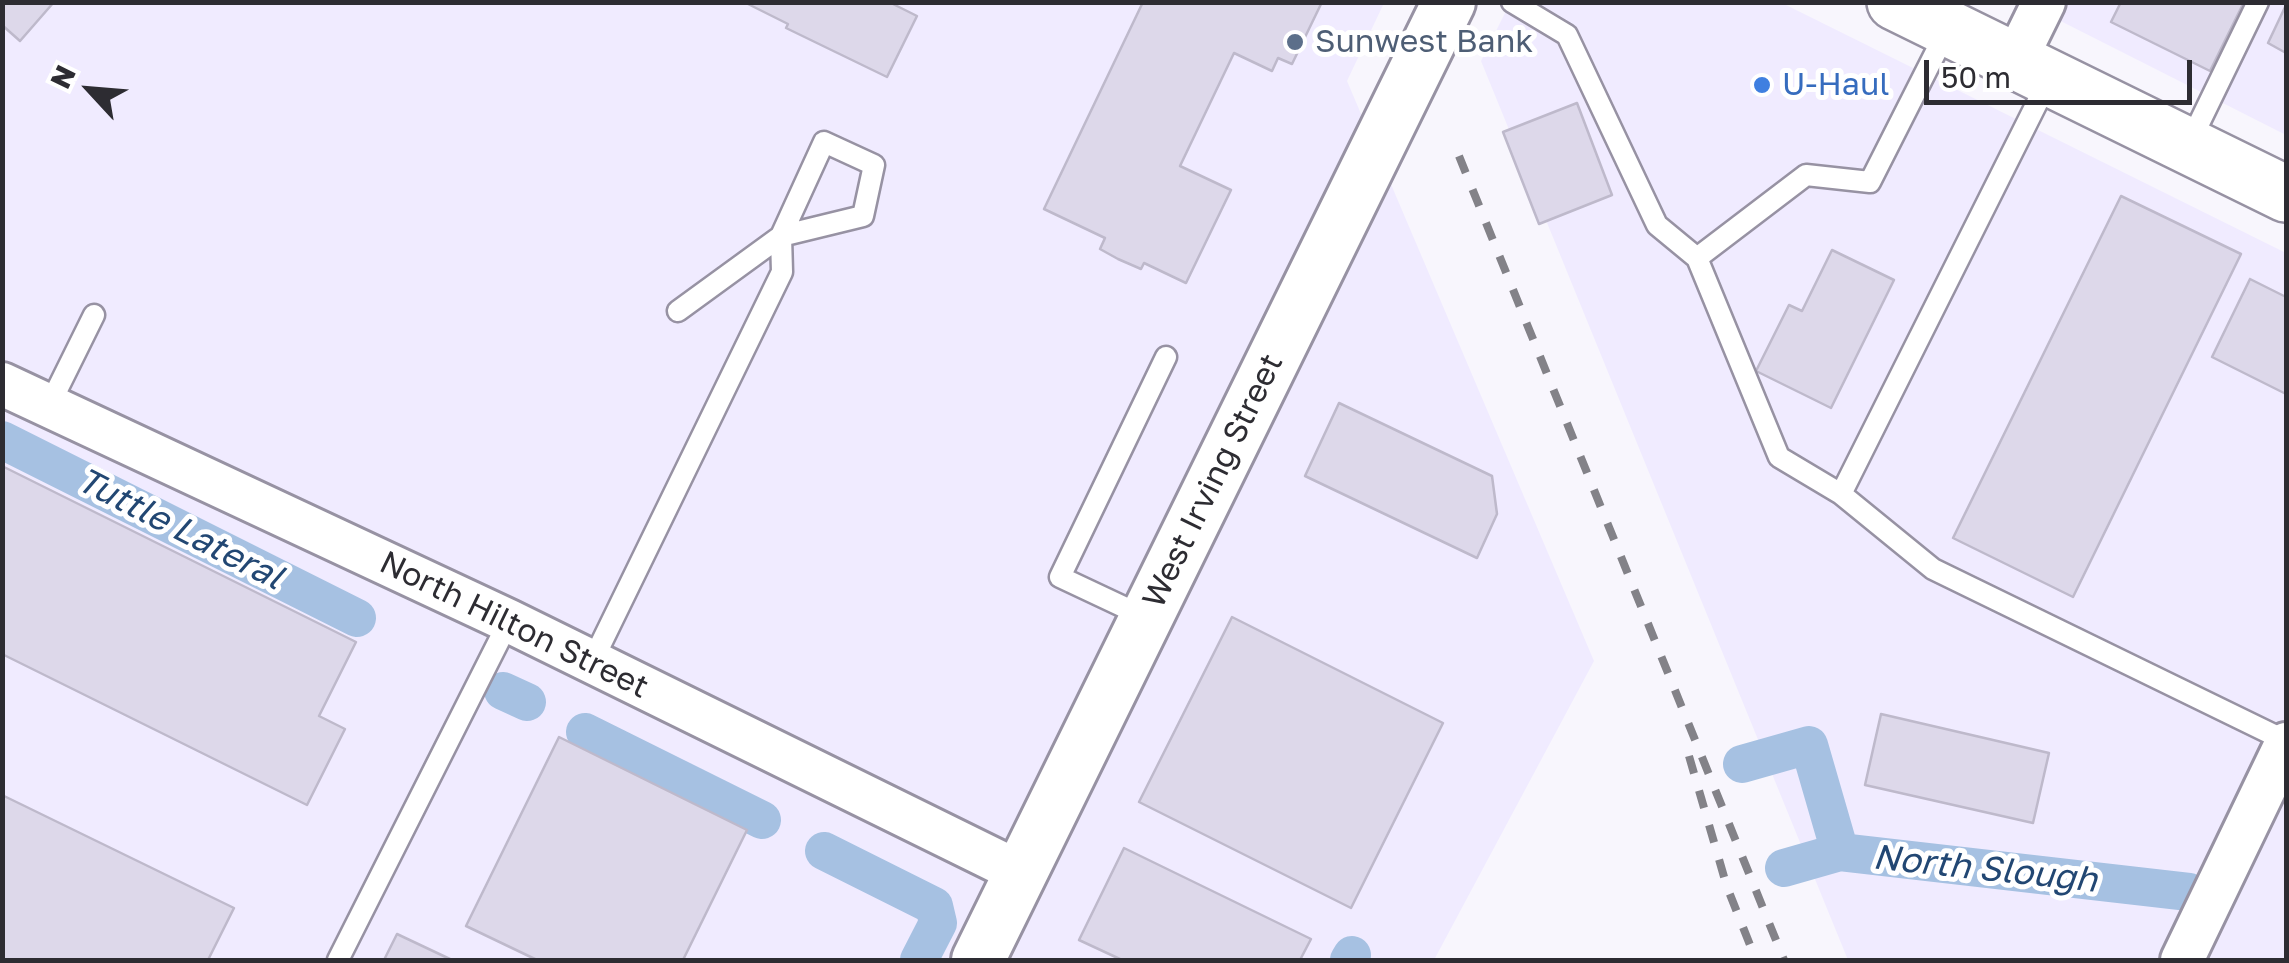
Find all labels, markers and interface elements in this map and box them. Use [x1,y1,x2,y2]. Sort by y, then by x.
place label: Sunwest Bank [1315,23,1533,61]
marker: Sunwest Bank [1284,31,1306,53]
north arrow [40,40,140,140]
scale bar [1929,40,2196,102]
text: 50 m [1941,59,2011,95]
text: N [43,60,82,93]
place label: U-Haul [1782,66,1890,104]
marker: U-Haul [1751,74,1773,96]
street label: West Irving Street [1135,348,1291,614]
water label: Tuttle Lateral [70,459,290,599]
street label: North Hilton Street [373,543,655,707]
water label: North Slough [1871,836,2099,902]

